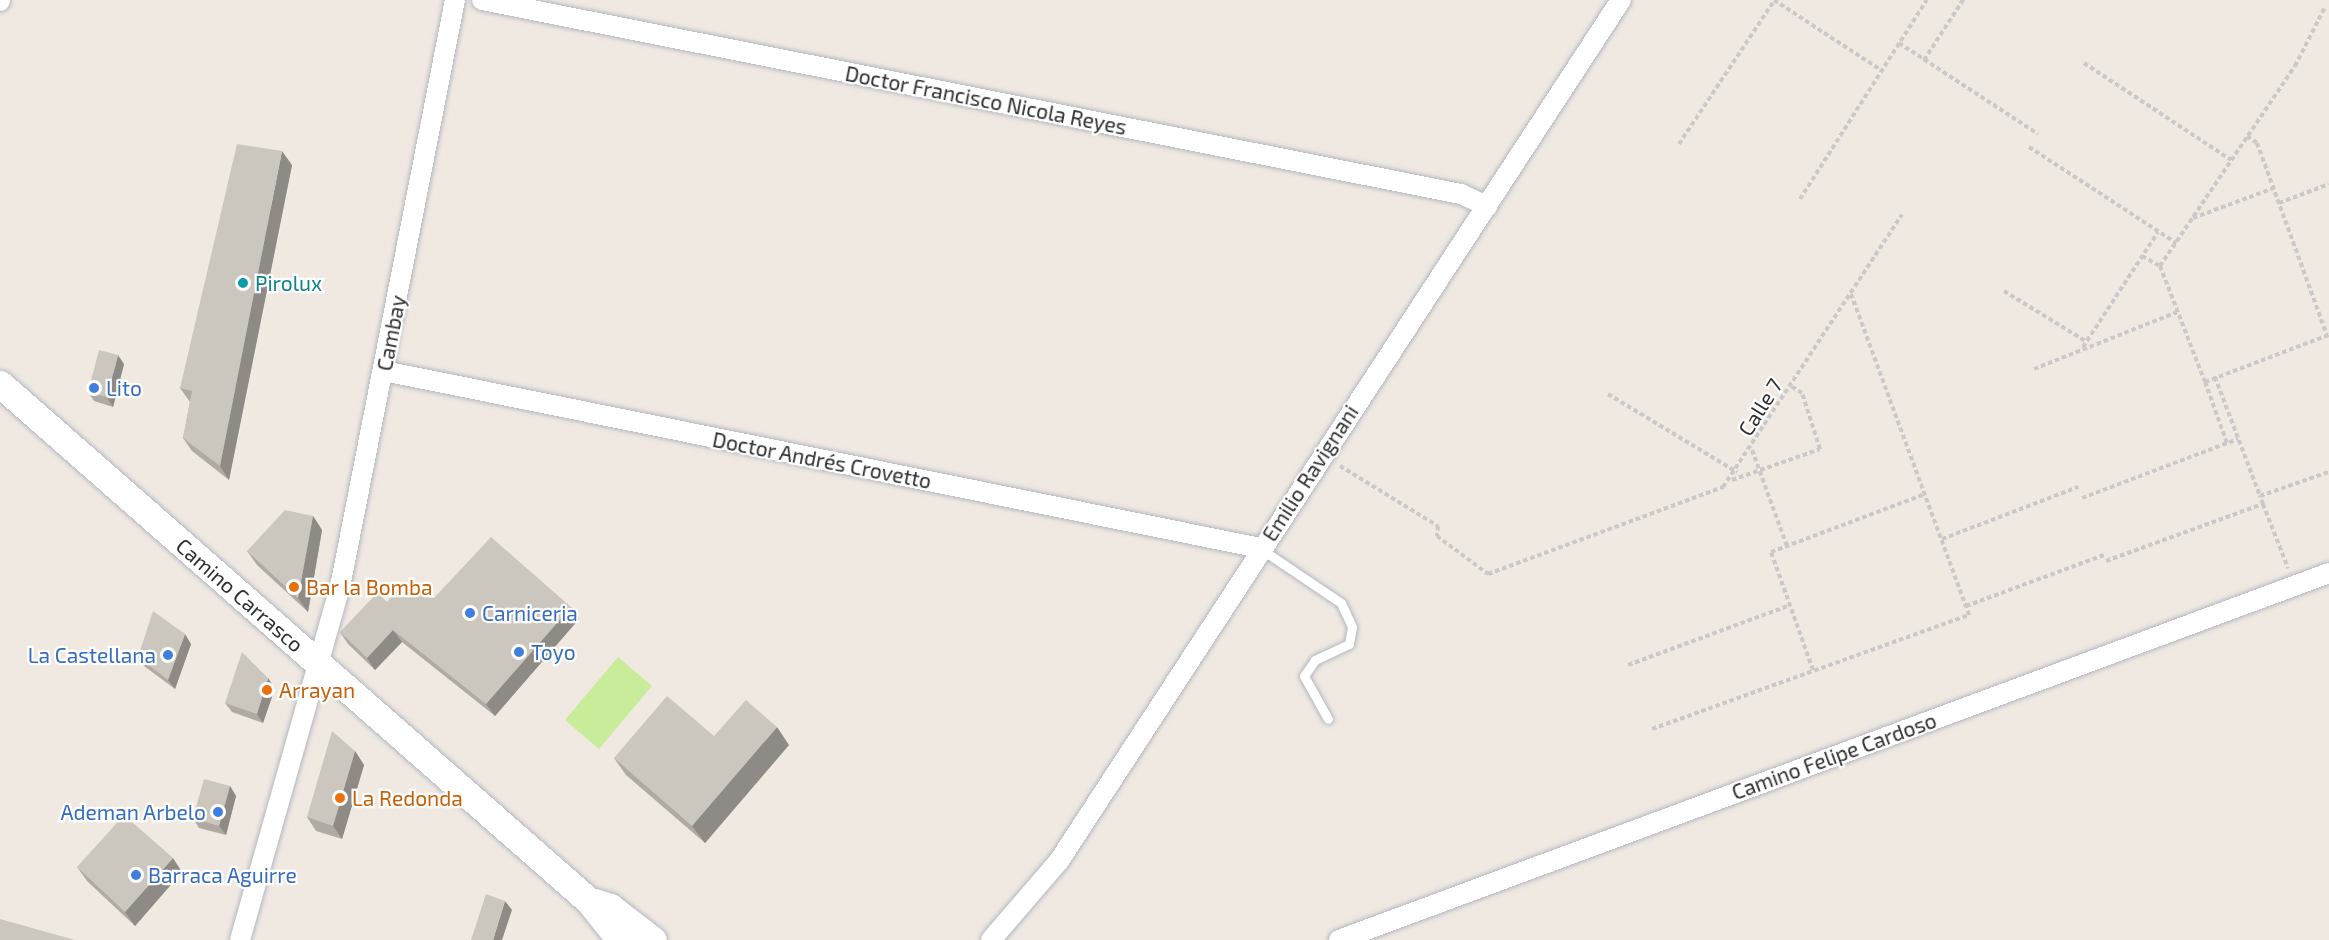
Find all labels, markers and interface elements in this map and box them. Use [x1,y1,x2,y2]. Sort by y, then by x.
street label: Doctor Francisco Nicola Reyes [843,60,1129,140]
place label: Pirolux [255,270,322,296]
marker: Pirolux [236,276,250,290]
street label: Cambay [371,293,411,373]
street label: Calle 7 [1733,374,1787,440]
place label: Lito [106,375,142,401]
marker: Lito [87,381,101,395]
street label: Emilio Ravignani [1257,400,1363,546]
street label: Doctor Andrés Crovetto [710,426,934,494]
street label: Camino Carrasco [171,533,309,657]
place label: Bar la Bomba [306,574,433,600]
marker: Bar la Bomba [287,580,301,594]
place label: Carniceria [482,600,578,626]
marker: Carniceria [463,606,477,620]
place label: Toyo [531,639,576,665]
place label: La Castellana [28,642,156,668]
marker: Toyo [512,645,526,659]
marker: La Castellana [161,648,175,662]
place label: Arrayan [279,677,355,703]
marker: Arrayan [260,683,274,697]
street label: Camino Felipe Cardoso [1728,707,1940,805]
place label: La Redonda [352,785,463,811]
marker: La Redonda [333,791,347,805]
place label: Ademan Arbelo [60,799,206,825]
marker: Ademan Arbelo [211,805,225,819]
place label: Barraca Aguirre [148,862,297,888]
marker: Barraca Aguirre [129,868,143,882]

